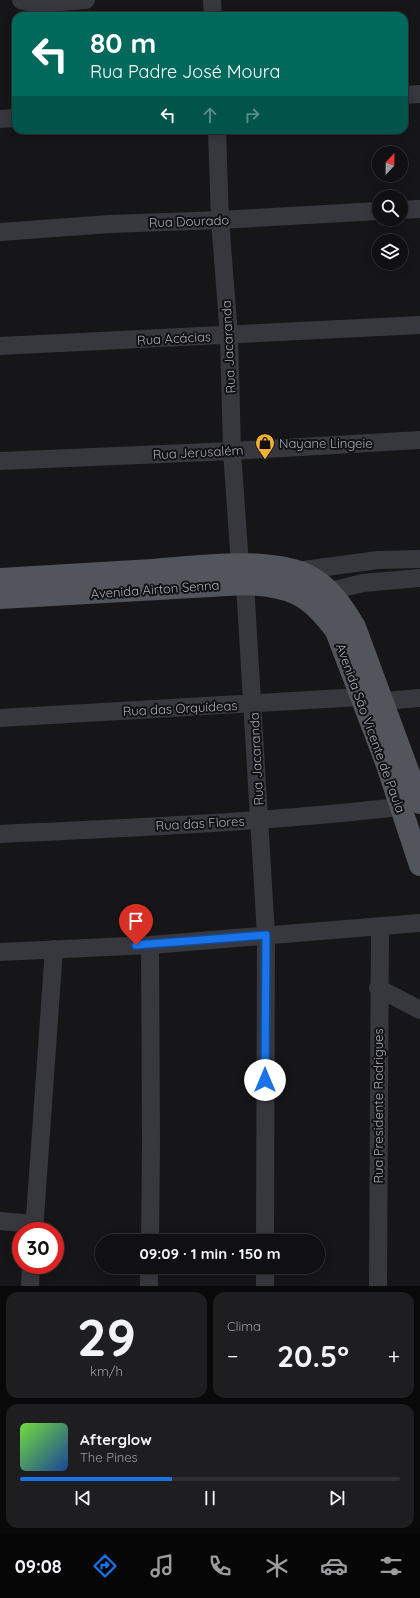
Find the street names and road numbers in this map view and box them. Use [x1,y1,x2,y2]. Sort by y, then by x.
street label: Rua Dourado [148,212,230,230]
street label: Rua Jacaranda [218,300,238,394]
street label: Rua Acácias [137,328,211,348]
street label: Rua Jerusalém [152,442,244,462]
street label: Avenida Airton Senna [90,577,220,601]
street label: Avenida São Vicente de Paula [333,641,409,815]
street label: Rua das Orquídeas [122,697,238,719]
street label: Rua Jacaranda [246,712,266,806]
street label: Rua das Flores [155,813,245,833]
street label: Rua Presidente Rodrigues [370,1028,386,1184]

